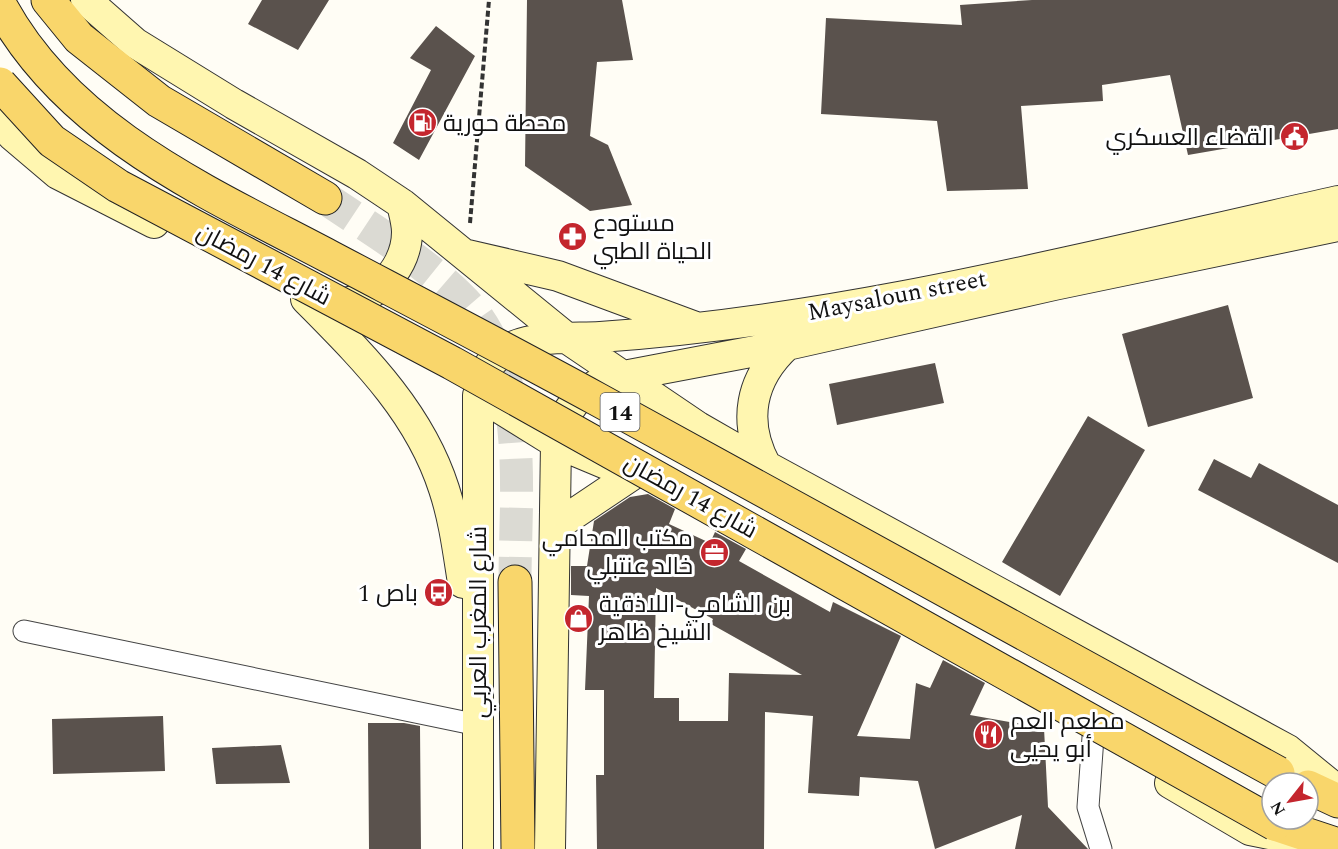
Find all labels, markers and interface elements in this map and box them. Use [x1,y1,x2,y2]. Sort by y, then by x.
place label: محطة حورية [443,106,566,142]
fuel station icon: محطة حورية [406,107,438,139]
place label: القضاء العسكري [1106,120,1274,156]
public building icon: القضاء العسكري [1279,121,1311,153]
place label: مستودع الحياة الطبي [593,206,712,270]
street label: شارع 14 رمضان [190,214,337,315]
pharmacy icon: مستودع الحياة الطبي [556,221,588,253]
street label: Maysaloun street [805,261,990,331]
road number: 14 [600,393,640,431]
street label: شارع 14 رمضان [617,445,764,548]
place label: مكتب المحامي خالد عنتبلي [542,521,693,585]
street label: شارع المغرب العربي [461,526,497,718]
office icon: مكتب المحامي خالد عنتبلي [698,536,730,568]
place label: باص 1 [358,576,418,612]
bus stop icon: باص 1 [423,577,455,609]
place label: بن الشامي-اللاذقية الشيخ ظاهر [597,587,791,651]
shop icon: بن الشامي-اللاذقية الشيخ ظاهر [562,602,594,634]
place label: مطعم العم أبو يحيى [1010,704,1125,768]
restaurant icon: مطعم العم أبو يحيى [973,719,1005,751]
north arrow [1260,771,1320,831]
text: N [1264,796,1292,820]

